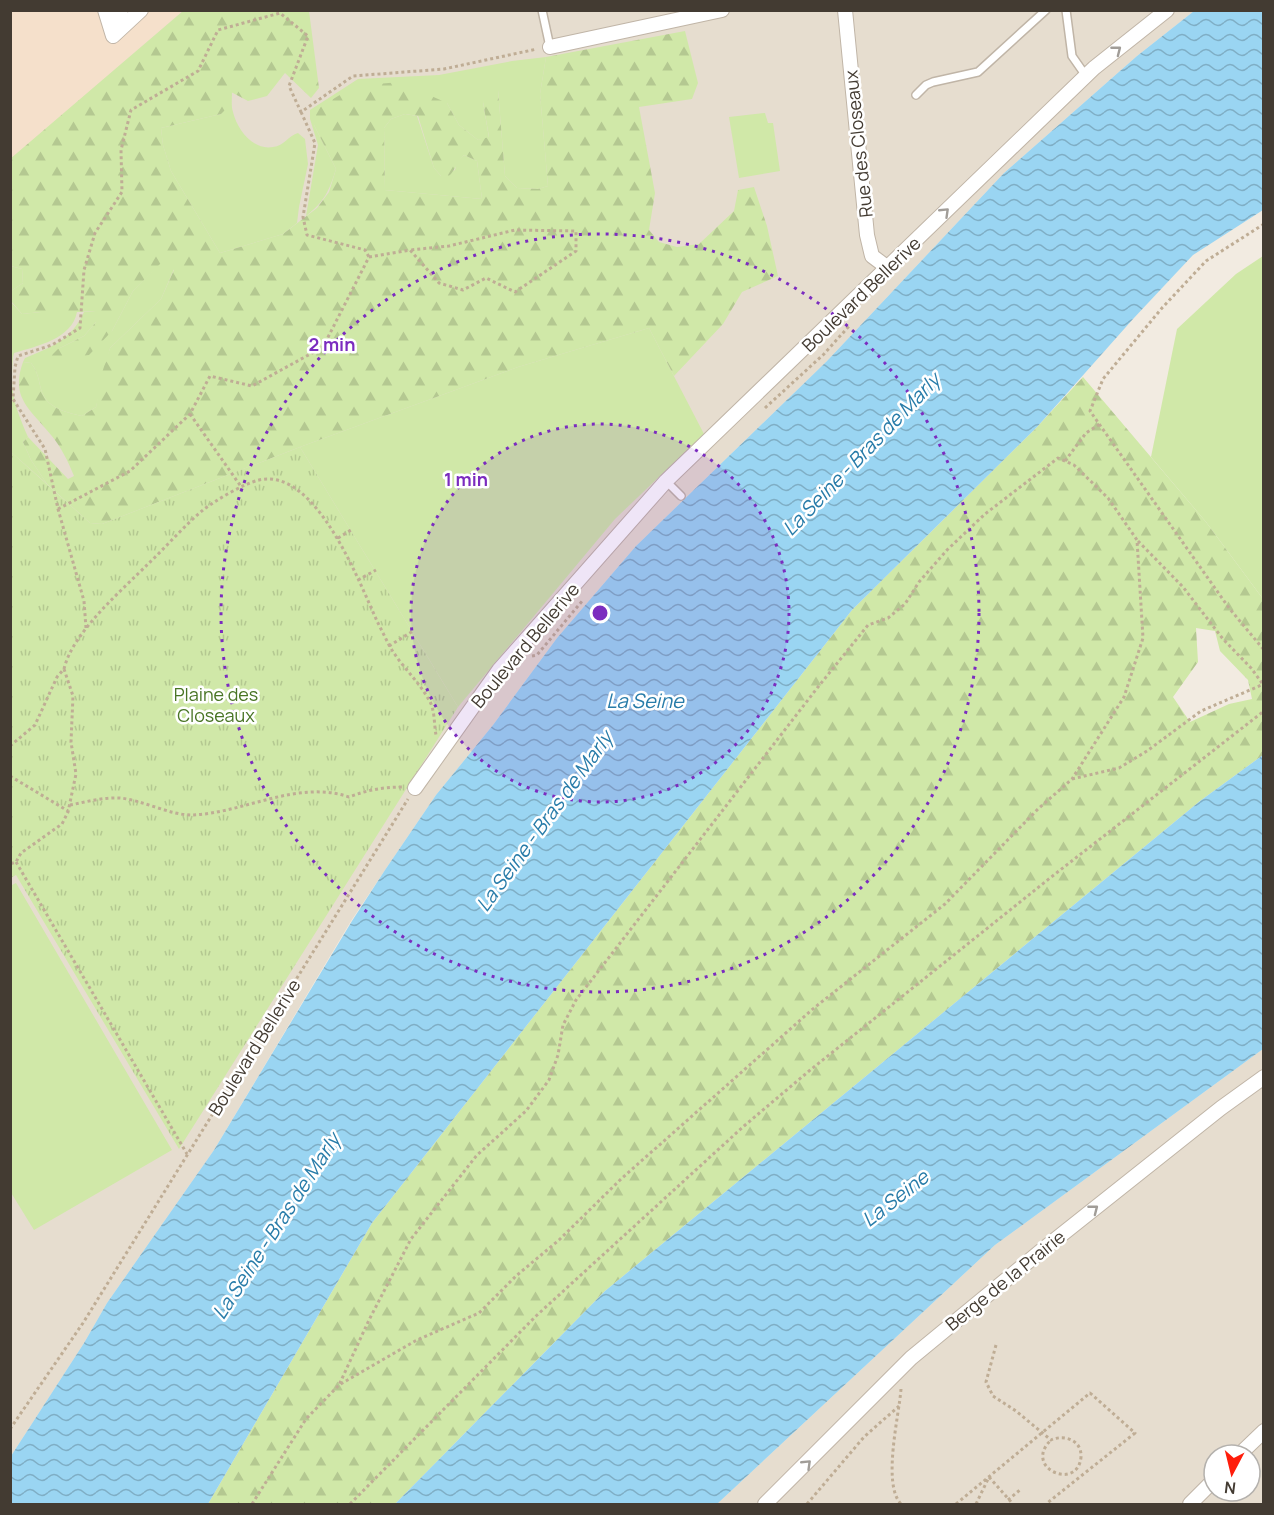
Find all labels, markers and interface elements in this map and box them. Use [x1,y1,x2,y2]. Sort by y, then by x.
one-way arrow [1110,46,1121,57]
street label: Rue des Closeaux [838,69,878,219]
one-way arrow [937,209,948,220]
street label: Boulevard Bellerive [796,231,926,357]
text: 2 min [309,332,355,356]
water label: La Seine - Bras de Marly [776,365,948,541]
text: 1 min [444,467,488,491]
street label: Boulevard Bellerive [466,577,584,713]
centre of rings [590,603,610,623]
park label: Plaine des Closeaux [174,682,258,727]
water label: La Seine [606,687,685,714]
water label: La Seine - Bras de Marly [469,724,620,917]
street label: Boulevard Bellerive [202,974,306,1120]
water label: La Seine - Bras de Marly [206,1126,348,1324]
water label: La Seine [856,1163,935,1232]
one-way arrow [1087,1205,1098,1216]
street label: Berge de la Prairie [940,1224,1070,1336]
north arrow [1202,1443,1262,1503]
one-way arrow [800,1460,811,1471]
text: N [1223,1476,1237,1500]

